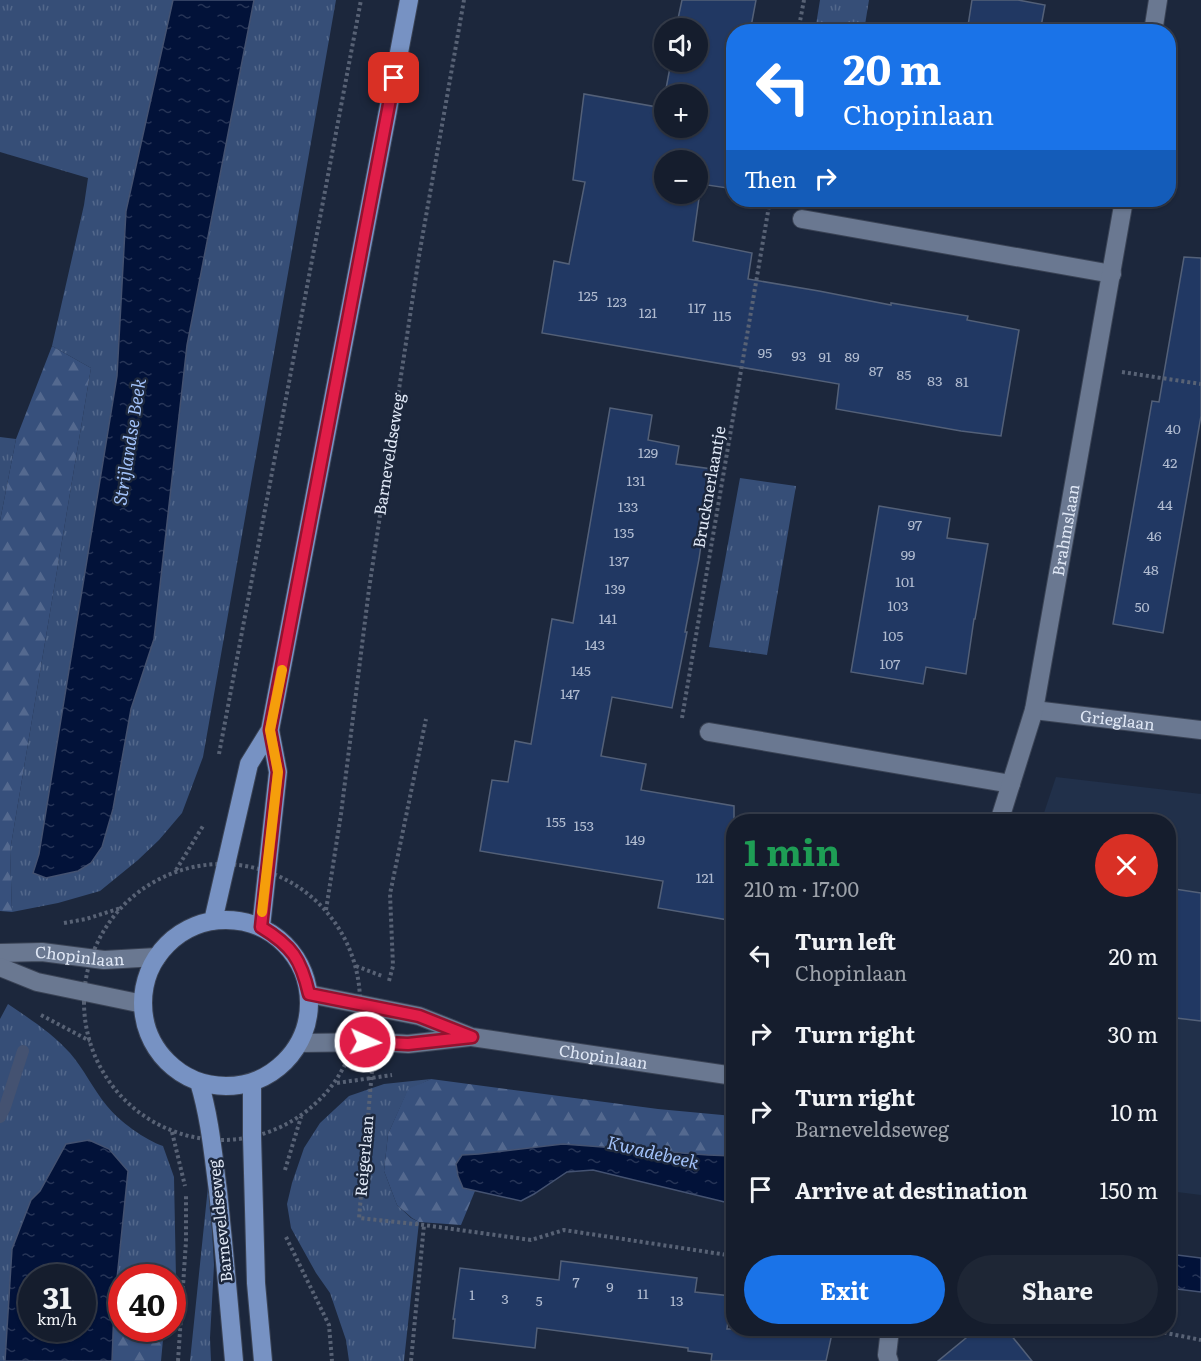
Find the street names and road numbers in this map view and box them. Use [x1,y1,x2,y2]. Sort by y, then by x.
street label: Barneveldseweg [367,391,410,517]
street label: Brucknerlaantje [685,424,731,550]
street label: Brahmslaan [1045,482,1085,578]
street label: Grieglaan [1079,703,1157,735]
street label: Chopinlaan [35,939,125,971]
street label: Chopinlaan [557,1037,650,1074]
street label: Reigerlaan [347,1114,379,1198]
street label: Barneveldseweg [201,1158,237,1284]

